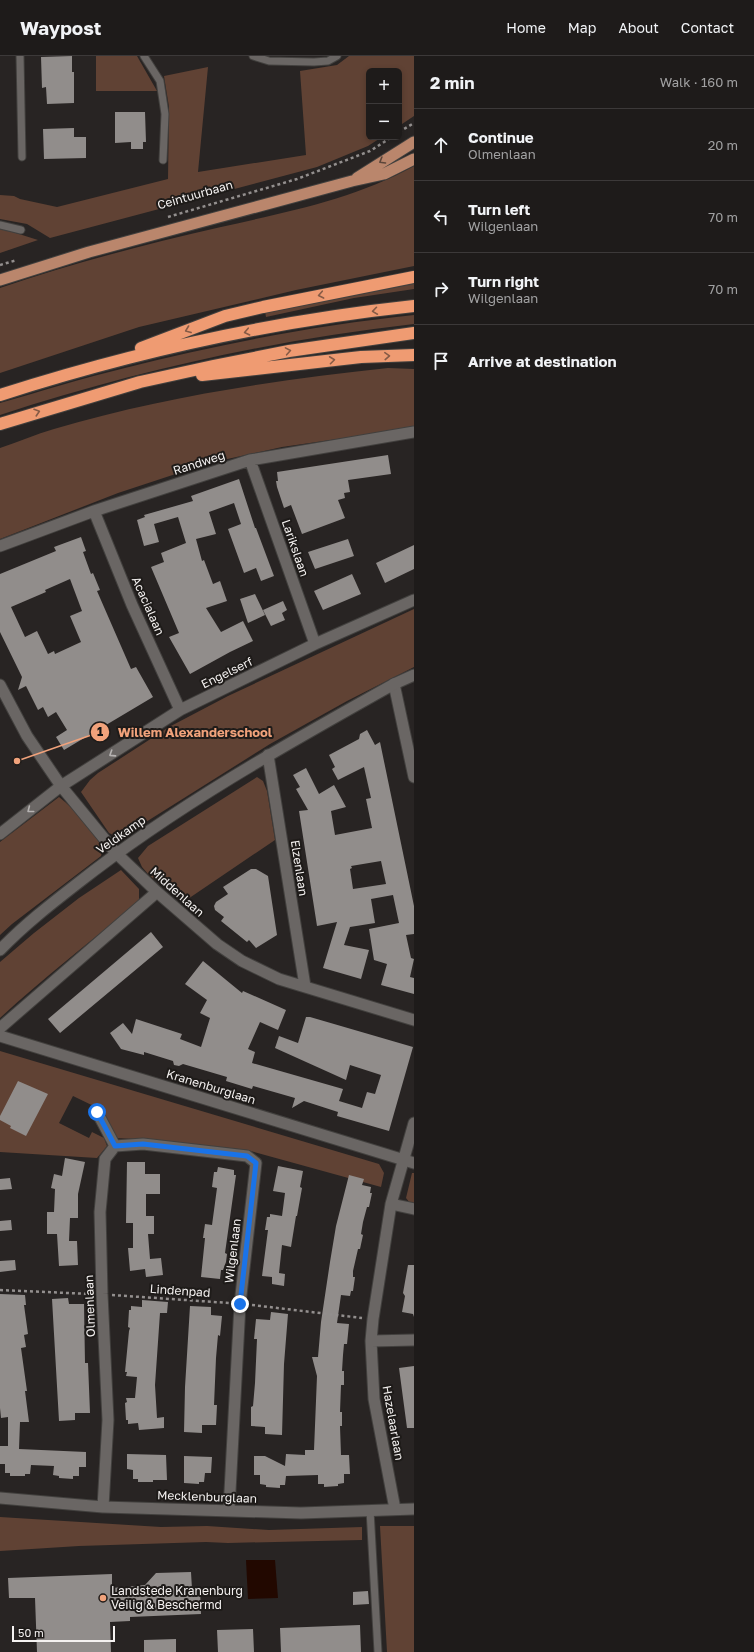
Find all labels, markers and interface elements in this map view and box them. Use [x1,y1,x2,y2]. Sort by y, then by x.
text: Waypost [20,16,101,39]
text: Home [506,19,546,36]
text: Map [568,19,596,36]
text: About [618,19,659,36]
text: Contact [681,19,734,36]
map controls [366,68,402,140]
button: + [366,68,402,104]
text: 2 min [430,72,474,93]
text: Walk · 160 m [660,74,738,90]
button: − [366,104,402,140]
text: Continue [468,128,534,146]
icon: ahead [430,134,452,156]
text: 20 m [708,137,738,153]
text: Olmenlaan [468,146,536,162]
one-way arrow [379,156,386,164]
street label: Ceintuurbaan [155,177,234,212]
text: Turn left [468,200,530,218]
icon: left [430,206,452,228]
text: 70 m [708,209,738,225]
text: Wilgenlaan [468,218,538,234]
text: Turn right [468,272,539,290]
icon: right [430,278,452,300]
text: 70 m [708,281,738,297]
one-way arrow [318,290,324,299]
text: Wilgenlaan [468,290,538,306]
one-way arrow [372,306,378,315]
one-way arrow [185,326,192,334]
one-way arrow [244,327,250,336]
one-way arrow [285,347,291,356]
icon: arrive [430,350,452,372]
one-way arrow [384,351,390,360]
text: Arrive at destination [468,352,617,370]
one-way arrow [329,356,335,365]
one-way arrow [33,408,40,417]
street label: Randweg [171,447,227,478]
street label: Larikslaan [279,517,312,578]
street label: Acacialaan [129,574,168,637]
street label: Engelserf [199,653,256,691]
callout: Willem Alexanderschool [90,720,280,745]
text: 1 [97,724,103,739]
text: Willem Alexanderschool [118,724,273,740]
one-way arrow [109,749,116,756]
one-way arrow [28,806,35,813]
street label: Veldkamp [93,812,148,857]
street label: Elzenlaan [288,839,311,897]
street label: Middenlaan [147,863,207,920]
street label: Kranenburglaan [165,1066,258,1107]
route start [88,1103,106,1121]
street label: Wilgenlaan [221,1218,244,1284]
street label: Olmenlaan [81,1275,98,1337]
street label: Lindenpad [149,1281,211,1300]
route end [231,1295,249,1313]
street label: Hazelaarlaan [380,1384,407,1462]
street label: Mecklenburglaan [157,1487,257,1506]
place label: Landstede Kranenburg Veilig & Beschermd [111,1583,243,1612]
marker: Landstede Kranenburg Veilig & Beschermd [98,1593,108,1603]
scale bar [12,1624,115,1643]
text: 50 m [18,1626,44,1639]

